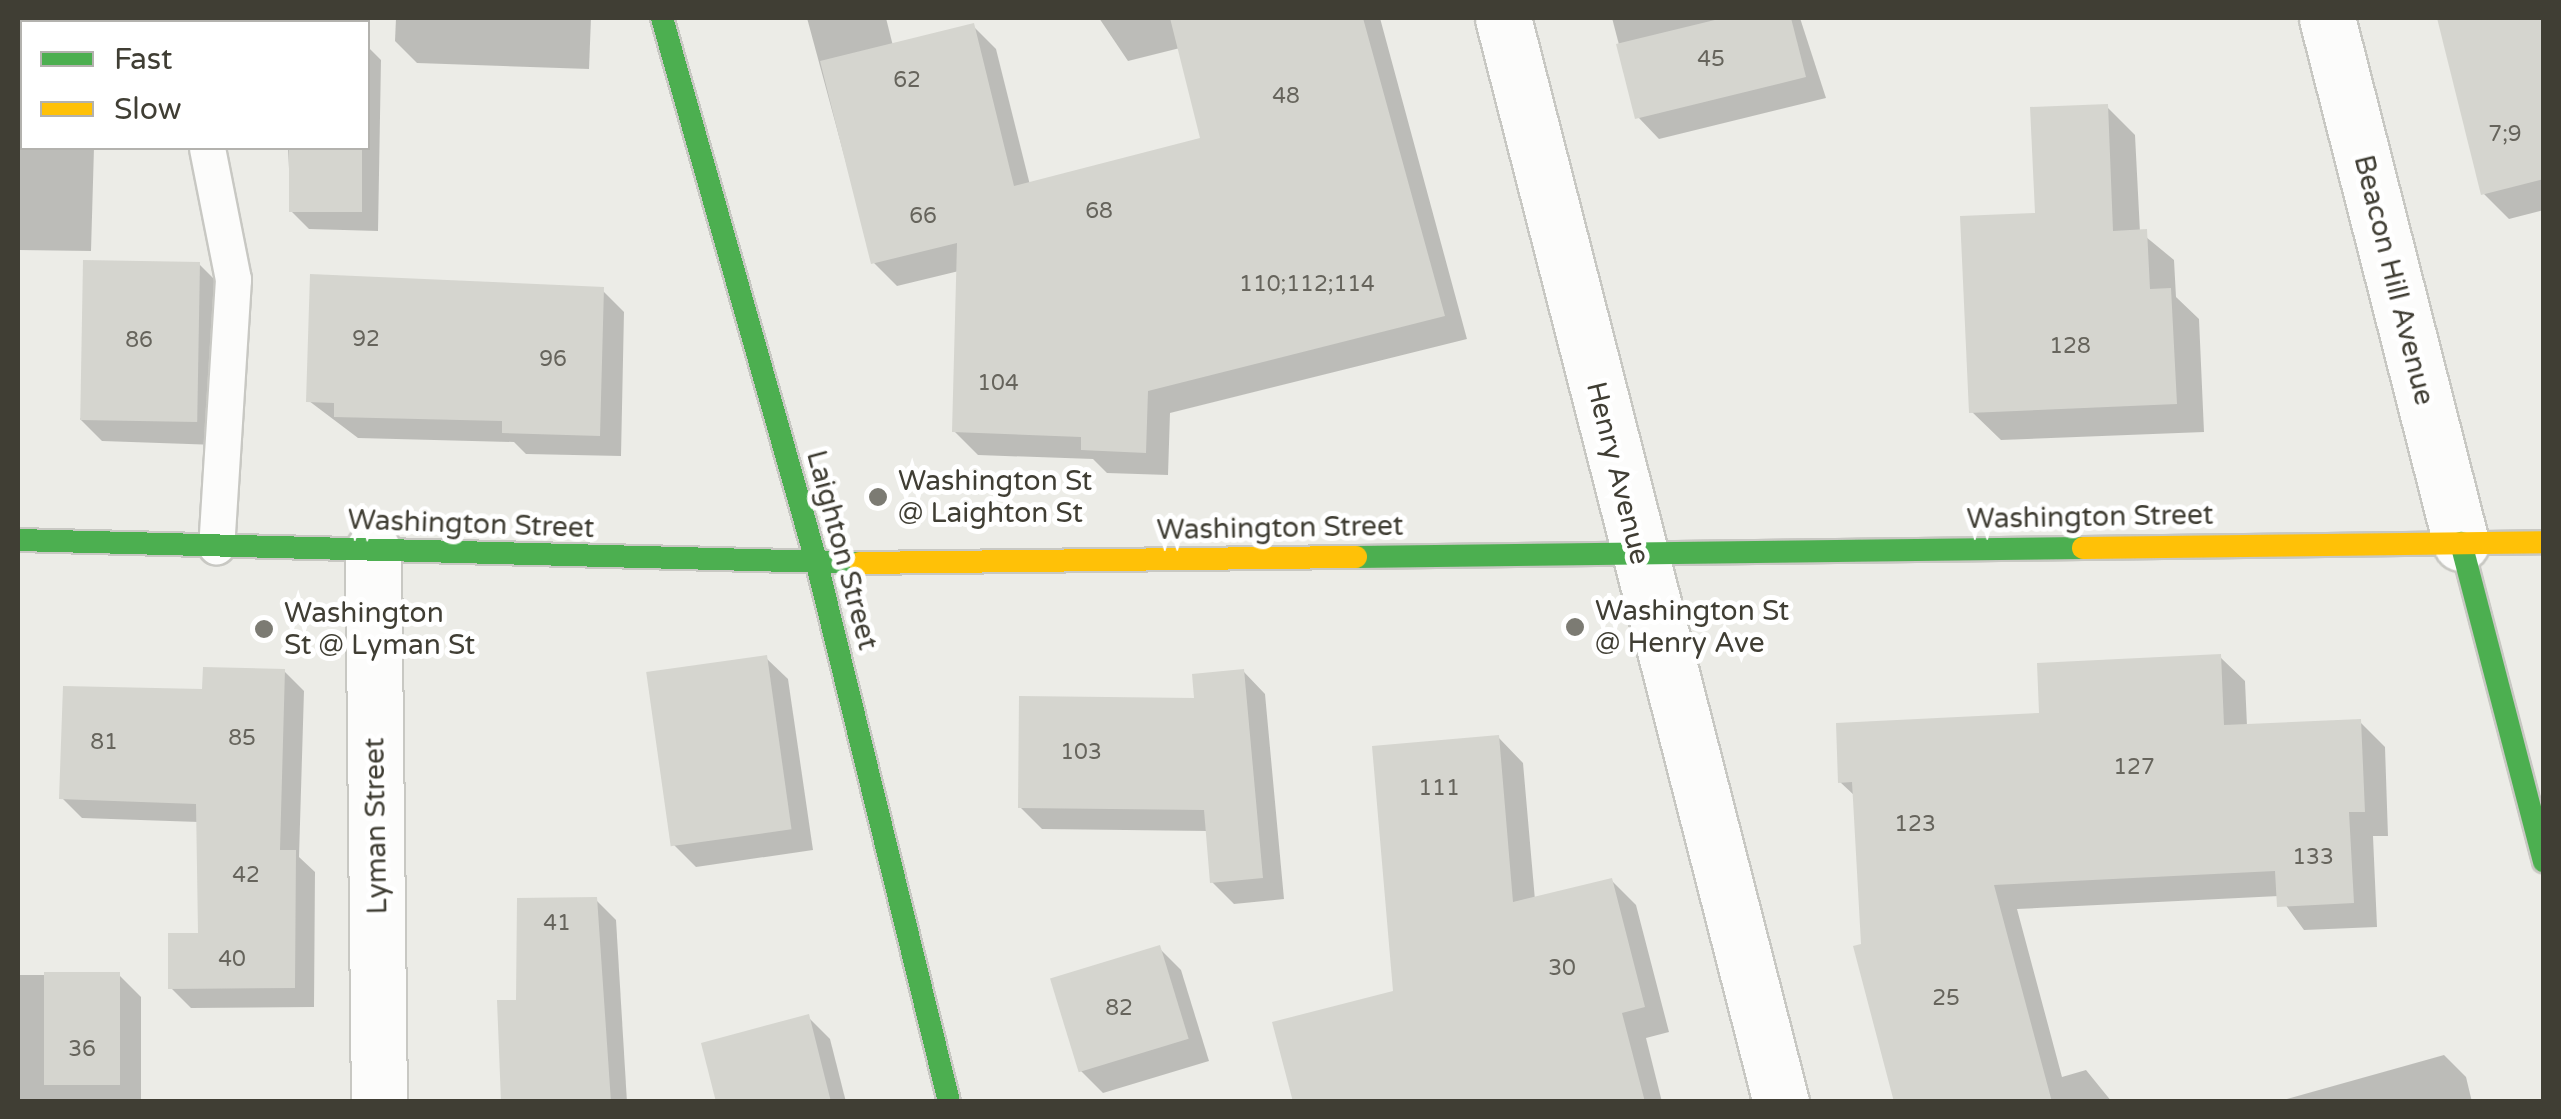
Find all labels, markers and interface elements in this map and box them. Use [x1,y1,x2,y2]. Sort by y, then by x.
legend [20,20,370,150]
text: Fast [114,41,173,78]
house number: 45 [1697,47,1725,73]
house number: 62 [893,68,921,94]
house number: 48 [1272,84,1300,110]
text: Slow [114,91,182,128]
house number: 7;9 [2488,122,2522,148]
street label: Beacon Hill Avenue [2347,152,2441,408]
house number: 68 [1085,199,1113,225]
house number: 66 [909,204,937,230]
house number: 110;112;114 [1239,272,1375,298]
house number: 92 [352,327,380,353]
house number: 86 [125,328,153,354]
house number: 128 [2049,334,2091,360]
house number: 96 [539,347,567,373]
house number: 104 [977,371,1019,397]
street label: Henry Avenue [1579,378,1657,568]
street label: Laighton Street [799,447,885,653]
place label: Washington St @ Laighton St [898,464,1092,530]
marker: Washington St @ Laighton St [867,486,889,508]
street label: Washington Street [1966,498,2214,536]
street label: Washington Street [347,503,595,545]
street label: Washington Street [1156,509,1404,547]
place label: Washington St @ Henry Ave [1595,594,1789,660]
place label: Washington St @ Lyman St [284,596,475,662]
marker: Washington St @ Henry Ave [1564,616,1586,638]
marker: Washington St @ Lyman St [253,618,275,640]
house number: 85 [228,726,256,752]
house number: 81 [90,730,118,756]
street label: Lyman Street [358,737,394,915]
house number: 103 [1060,740,1102,766]
house number: 127 [2113,755,2155,781]
house number: 111 [1418,776,1460,802]
house number: 123 [1894,812,1936,838]
house number: 133 [2292,845,2334,871]
house number: 42 [232,863,260,889]
house number: 41 [543,911,571,937]
house number: 40 [218,947,246,973]
house number: 30 [1548,956,1576,982]
house number: 25 [1932,986,1960,1012]
house number: 82 [1105,996,1133,1022]
house number: 36 [68,1037,96,1063]

